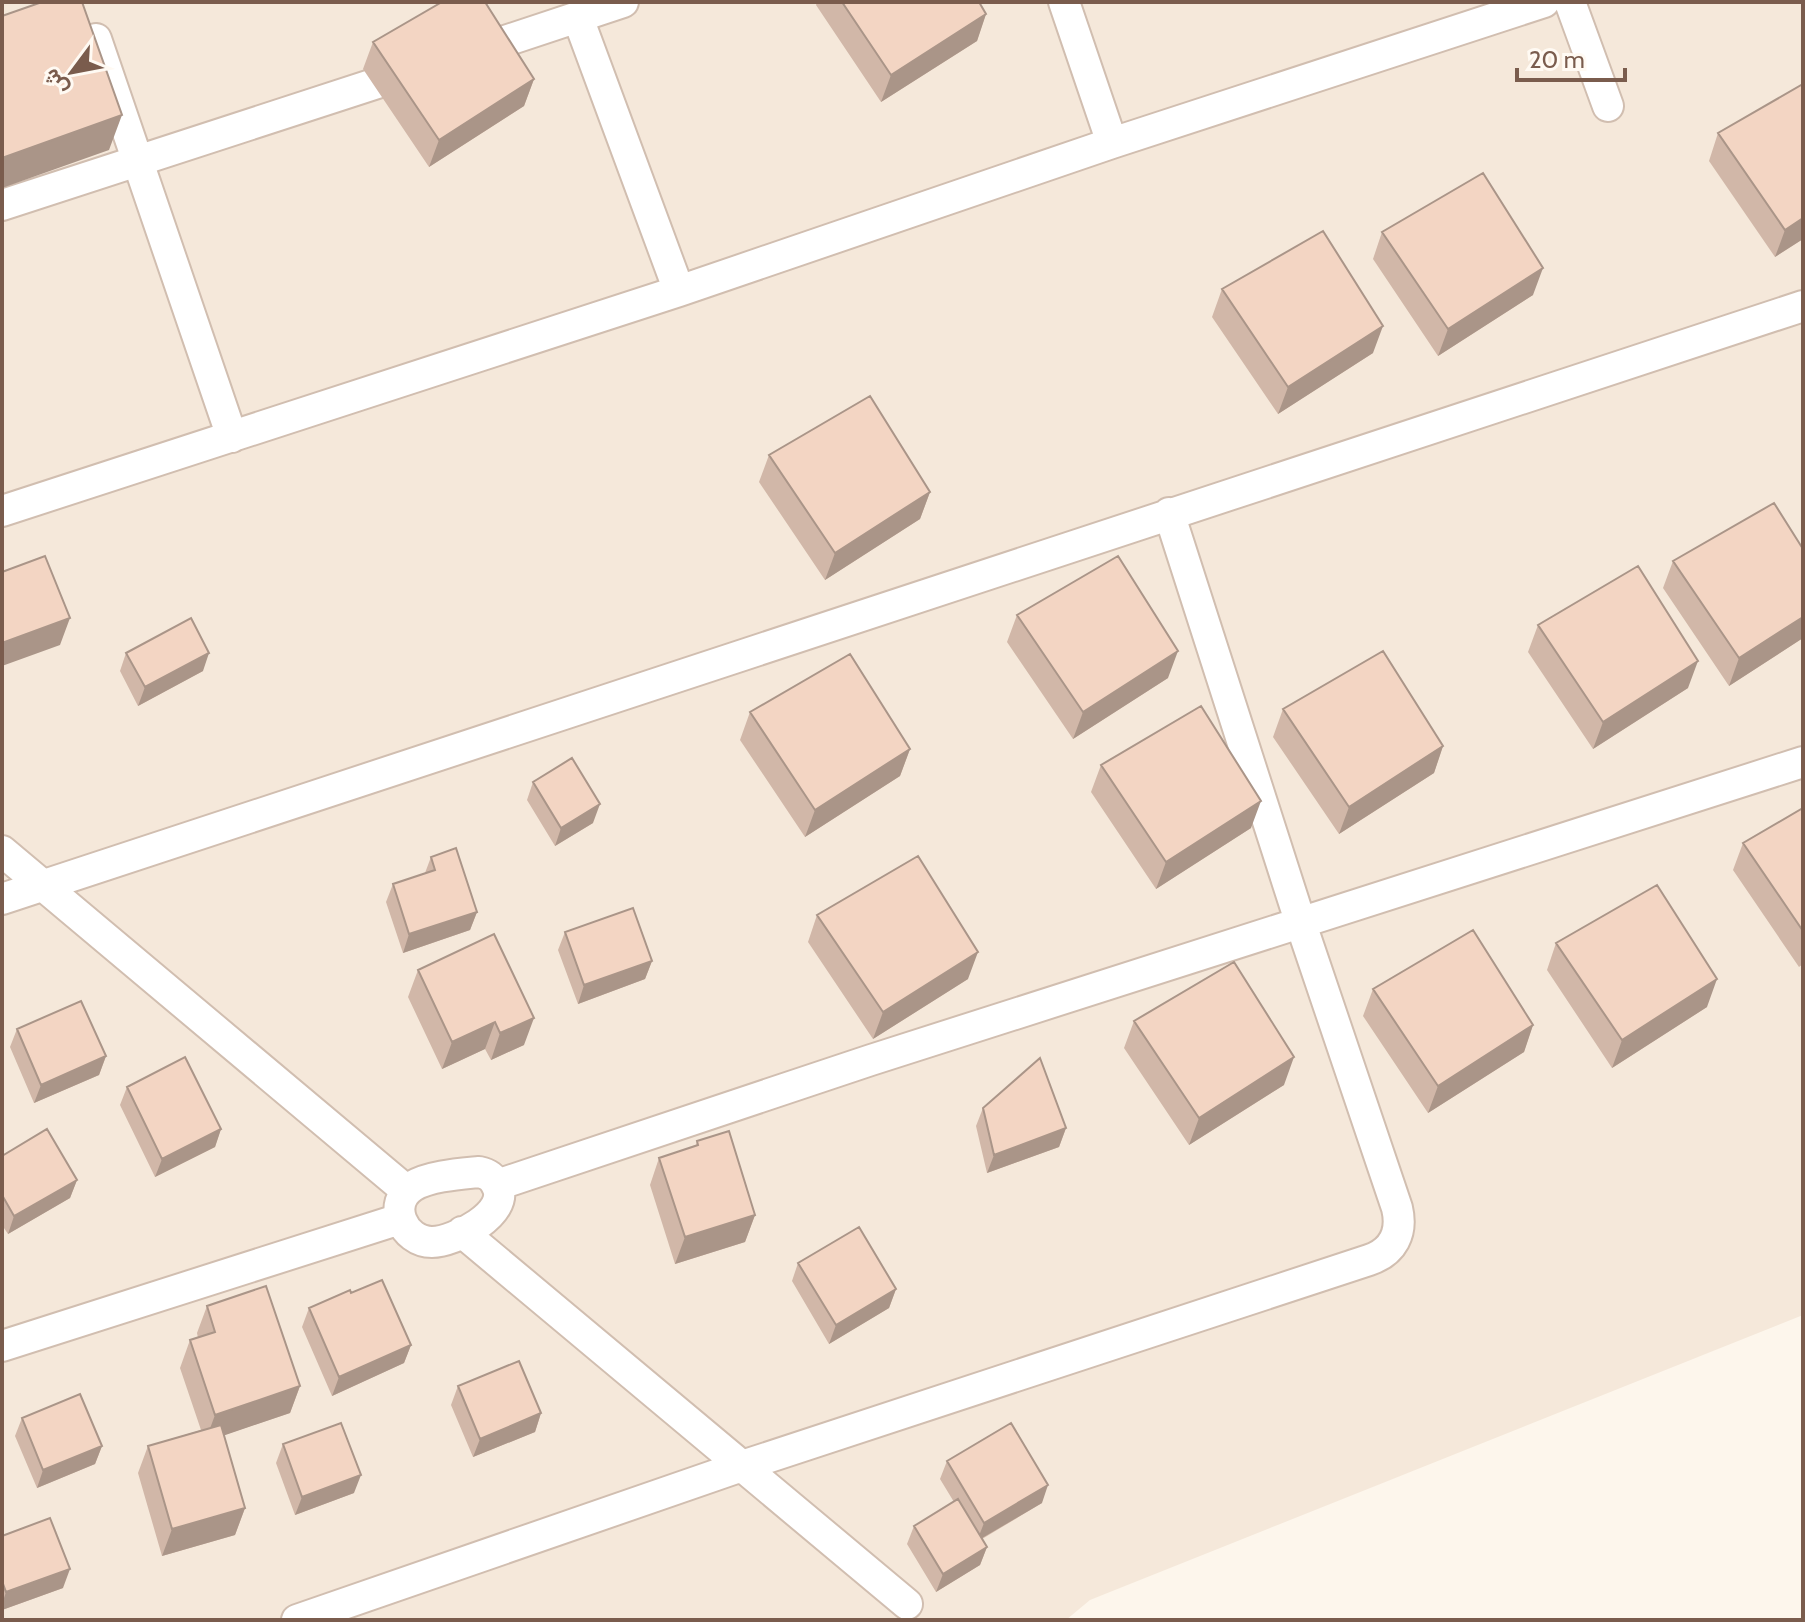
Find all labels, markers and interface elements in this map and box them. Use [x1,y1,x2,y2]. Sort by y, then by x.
north arrow [32,32,112,112]
scale bar [1517,32,1625,82]
text: 20 m [1529,45,1585,74]
text: ش [37,64,74,101]

